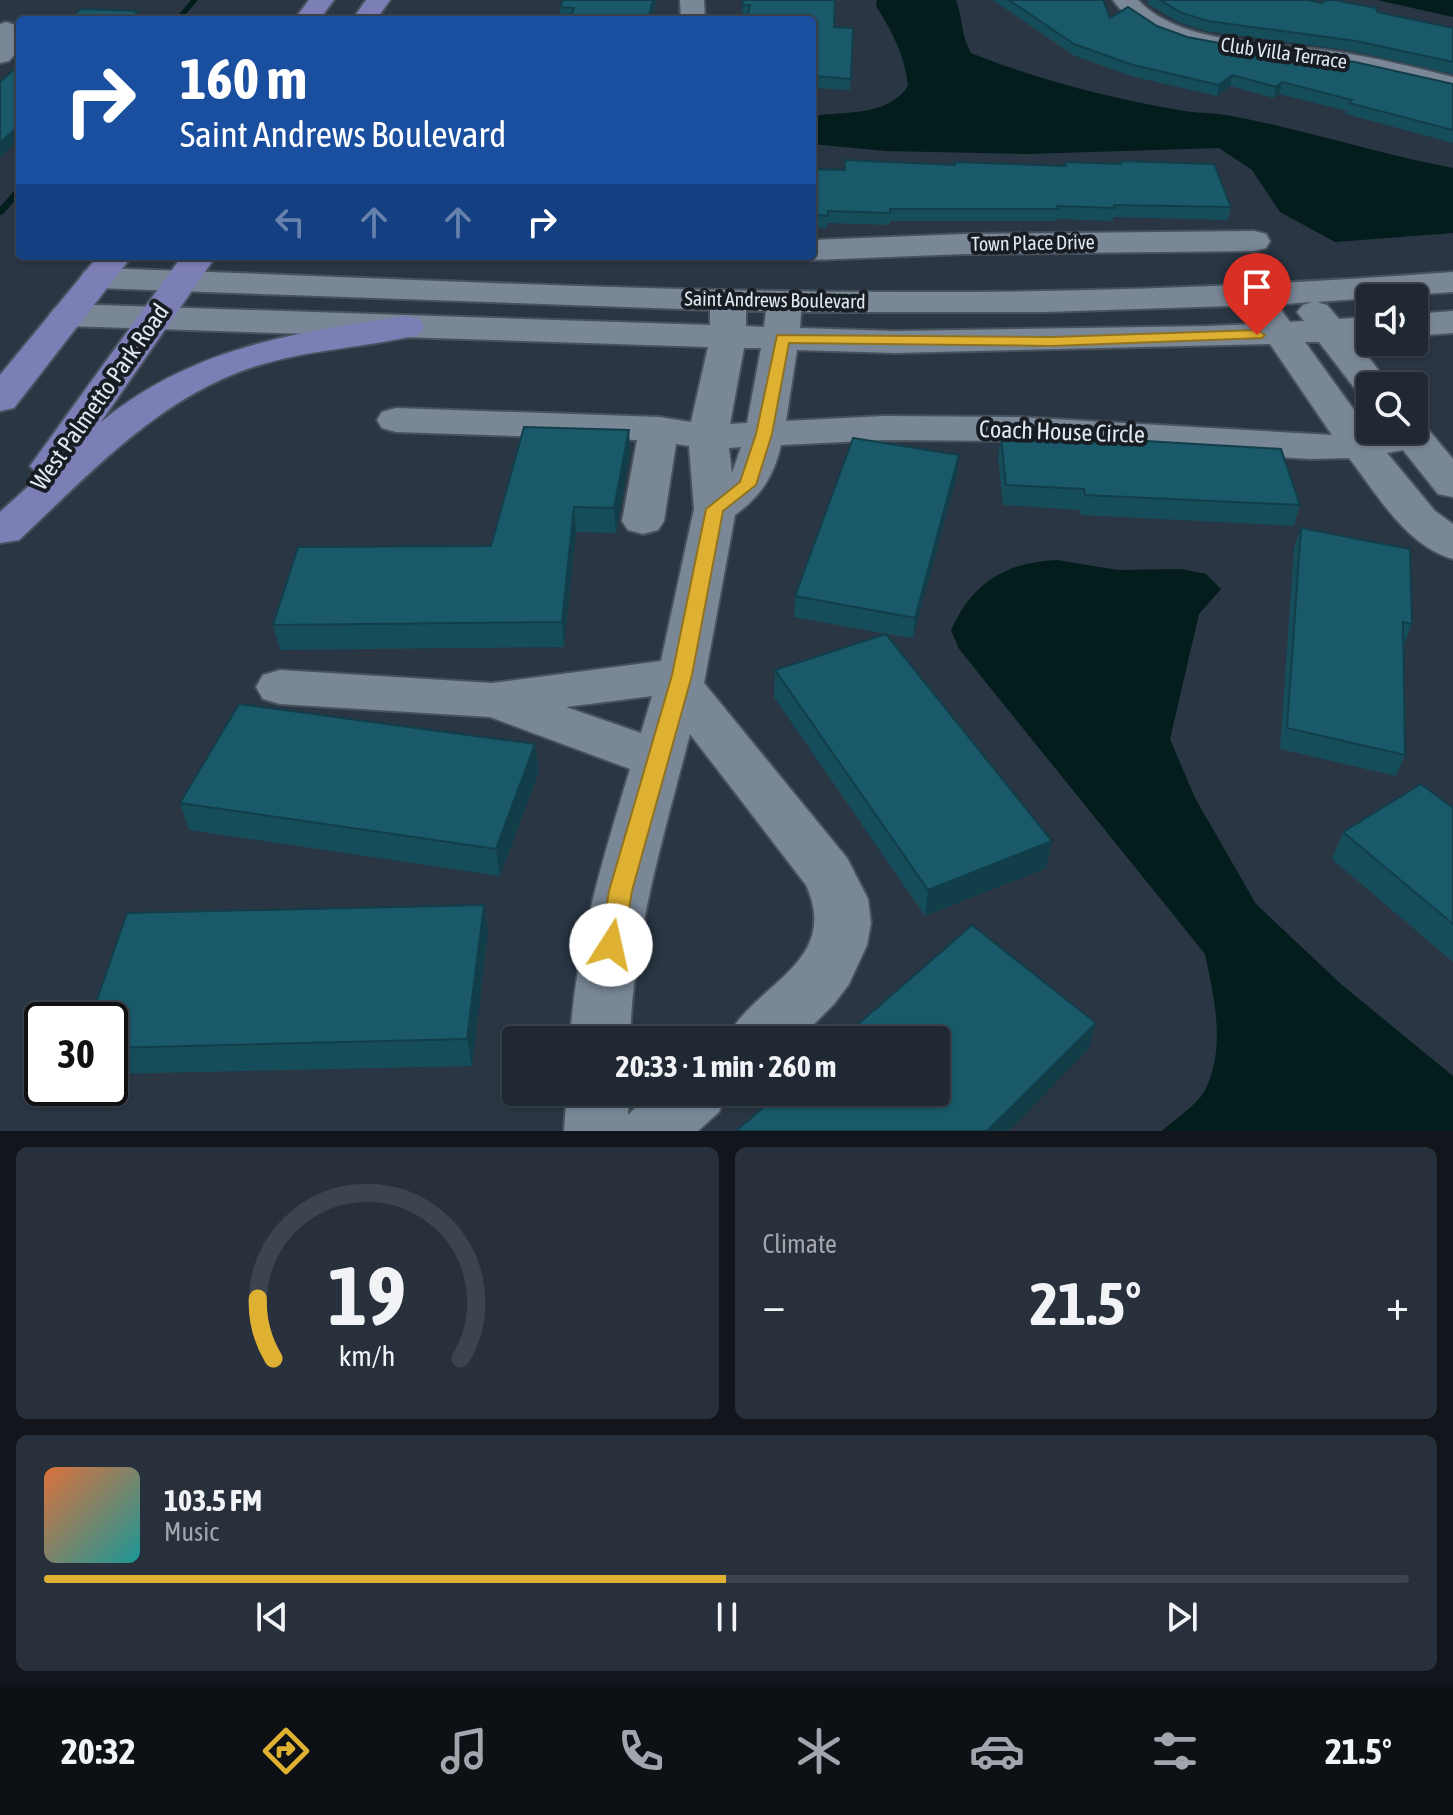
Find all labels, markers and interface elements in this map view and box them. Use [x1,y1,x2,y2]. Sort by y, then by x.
street label: Club Villa Terrace [1220,32,1349,73]
text: 160 m [180,47,307,111]
icon: right [48,48,152,152]
text: Saint Andrews Boulevard [180,113,506,155]
icon: left [268,200,312,244]
icon: ahead [352,200,396,244]
icon: ahead [436,200,480,244]
icon: right [520,200,564,244]
street label: Town Place Drive [971,230,1095,255]
pin [1223,253,1291,335]
icon: arrive [1235,265,1279,309]
map controls [1356,284,1428,444]
button: sound [1356,284,1428,356]
street label: Saint Andrews Boulevard [684,286,866,313]
street label: West Palmetto Park Road [25,299,174,495]
button: search [1356,372,1428,444]
street label: Coach House Circle [979,415,1145,448]
position arrow [569,903,653,987]
speed limit sign: 30 [24,1002,128,1106]
text: 20:33 · 1 min · 260 m [616,1049,836,1083]
text: Climate [763,1229,837,1259]
text: 19 [328,1247,406,1343]
text: 21.5° [1030,1269,1142,1338]
text: − [763,1279,785,1329]
text: + [1386,1279,1409,1329]
text: km/h [339,1339,396,1372]
text: 103.5 FM [164,1483,262,1517]
text: Music [164,1517,219,1547]
icon: previous [250,1595,294,1639]
icon: pause [705,1595,749,1639]
icon: next [1160,1595,1204,1639]
icon: directions [258,1723,314,1779]
icon: music [436,1723,492,1779]
icon: phone [613,1723,669,1779]
icon: climate [791,1723,847,1779]
icon: car [969,1723,1025,1779]
icon: filters [1147,1723,1203,1779]
text: 20:32 [61,1730,136,1772]
text: 21.5° [1325,1730,1392,1772]

